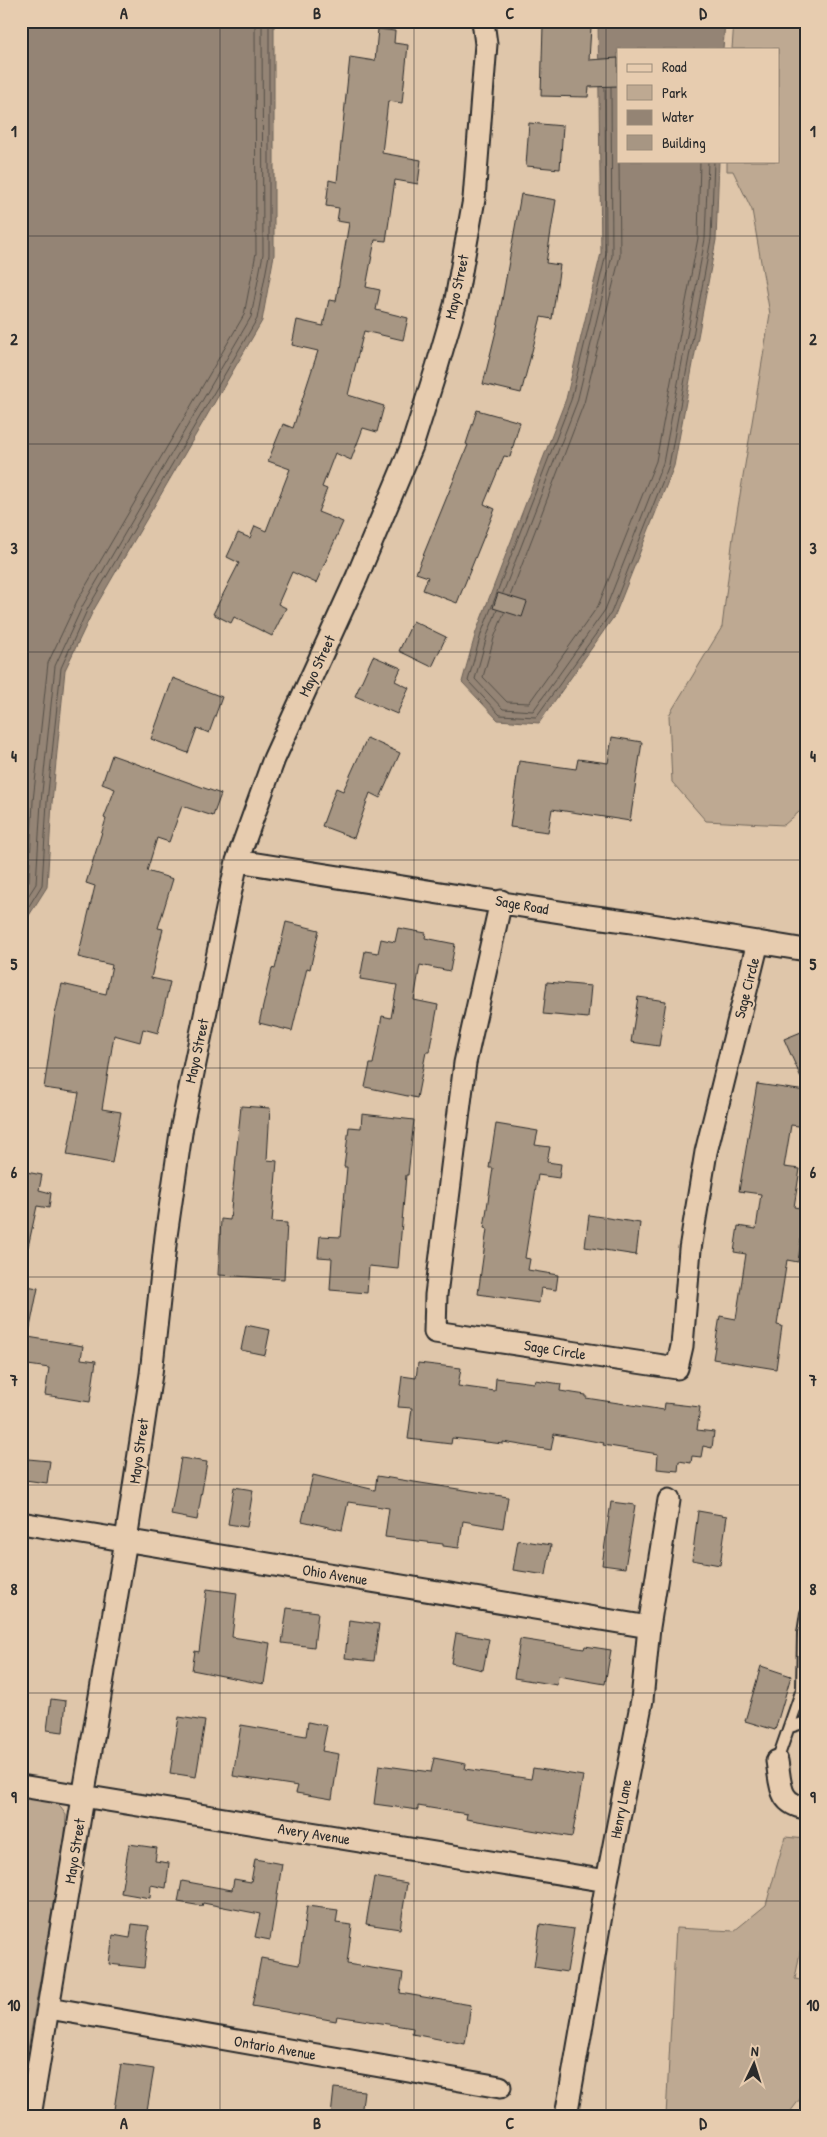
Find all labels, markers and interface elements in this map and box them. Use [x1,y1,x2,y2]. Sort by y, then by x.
text: A [120,2,128,24]
text: B [313,2,321,24]
text: C [506,2,515,24]
text: D [699,2,707,24]
legend [617,48,780,162]
text: Road [662,56,687,77]
text: Park [662,82,687,103]
text: Water [662,106,694,127]
text: 1 [11,120,17,142]
text: 1 [810,120,816,142]
text: Building [662,132,706,153]
street label: Mayo Street [439,252,474,321]
text: 2 [10,328,18,350]
text: 2 [809,328,817,350]
text: 3 [10,537,18,559]
text: 3 [809,537,817,559]
street label: Mayo Street [293,631,340,700]
text: 4 [11,745,17,767]
text: 4 [810,745,816,767]
street label: Sage Road [494,890,550,920]
text: 5 [11,953,18,975]
text: 5 [810,953,817,975]
street label: Sage Circle [729,955,764,1020]
street label: Mayo Street [179,1016,214,1085]
text: 6 [11,1161,18,1183]
text: 6 [810,1161,817,1183]
street label: Sage Circle [523,1334,587,1365]
text: 7 [9,1369,18,1391]
text: 7 [808,1369,817,1391]
street label: Mayo Street [124,1416,154,1485]
street label: Ohio Avenue [301,1559,369,1590]
text: 8 [11,1578,18,1600]
text: 8 [810,1578,817,1600]
street label: Henry Lane [605,1778,637,1840]
text: 9 [11,1786,17,1808]
text: 9 [810,1786,816,1808]
street label: Mayo Street [59,1816,90,1885]
street label: Avery Avenue [276,1817,352,1850]
text: 10 [8,1994,20,2016]
text: 10 [807,1994,819,2016]
street label: Ontario Avenue [232,2030,318,2065]
north arrow [730,2040,780,2090]
text: N [751,2041,760,2060]
text: A [120,2112,128,2134]
text: B [313,2112,321,2134]
text: C [506,2112,515,2134]
text: D [699,2112,707,2134]

